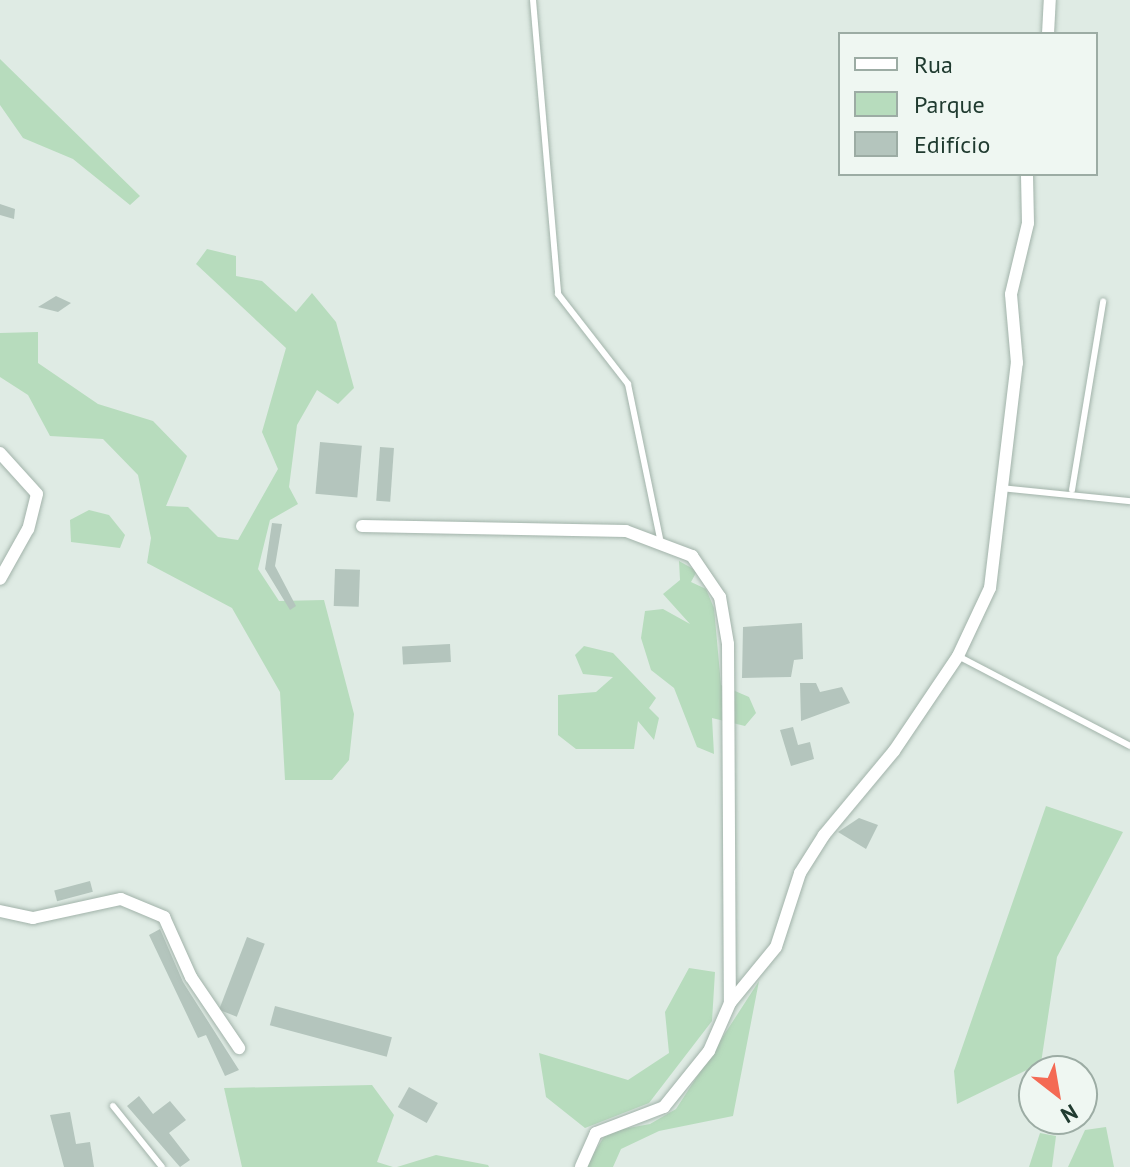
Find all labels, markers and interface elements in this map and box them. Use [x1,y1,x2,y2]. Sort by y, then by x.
legend [838,32,1098,176]
text: Rua [914,49,953,80]
text: Parque [914,89,985,120]
text: Edifício [914,129,990,160]
north arrow [1018,1055,1098,1135]
text: N [1056,1098,1083,1130]

